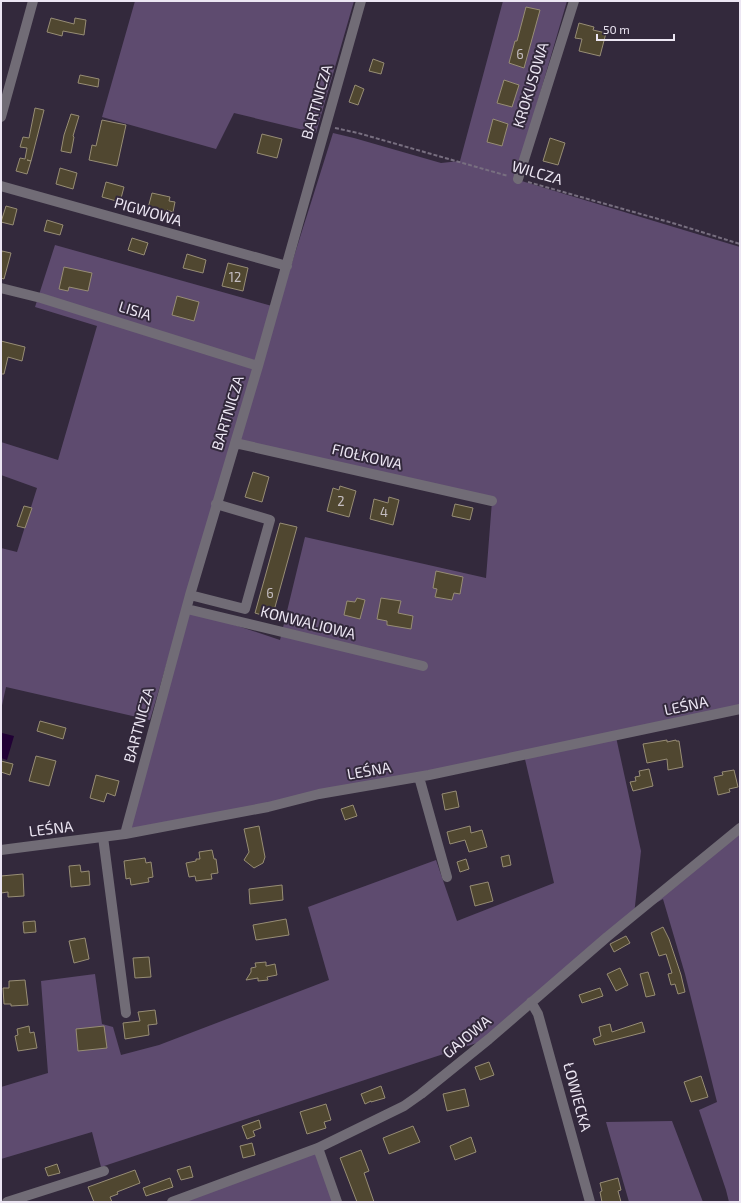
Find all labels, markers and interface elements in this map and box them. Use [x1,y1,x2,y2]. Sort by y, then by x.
scale bar [597,16,674,42]
text: 50 m [603,22,630,36]
street label: KROKUSOWA [508,39,552,130]
house number: 6 [516,46,524,62]
street label: BARTNICZA [297,61,336,141]
street label: WILCZA [510,156,565,188]
street label: PIGWOWA [112,193,185,229]
house number: 12 [229,269,241,285]
street label: LISIA [117,297,154,324]
street label: BARTNICZA [207,372,247,452]
street label: FIOŁKOWA [330,439,405,473]
house number: 2 [337,493,345,509]
house number: 4 [380,504,388,520]
house number: 6 [266,585,274,601]
street label: KONWALIOWA [259,602,358,643]
street label: BARTNICZA [119,684,157,764]
street label: LEŚNA [662,691,710,718]
street label: LEŚNA [345,757,393,783]
street label: LEŚNA [28,816,75,840]
street label: GAJOWA [439,1011,495,1061]
street label: ŁOWIECKA [560,1060,596,1134]

